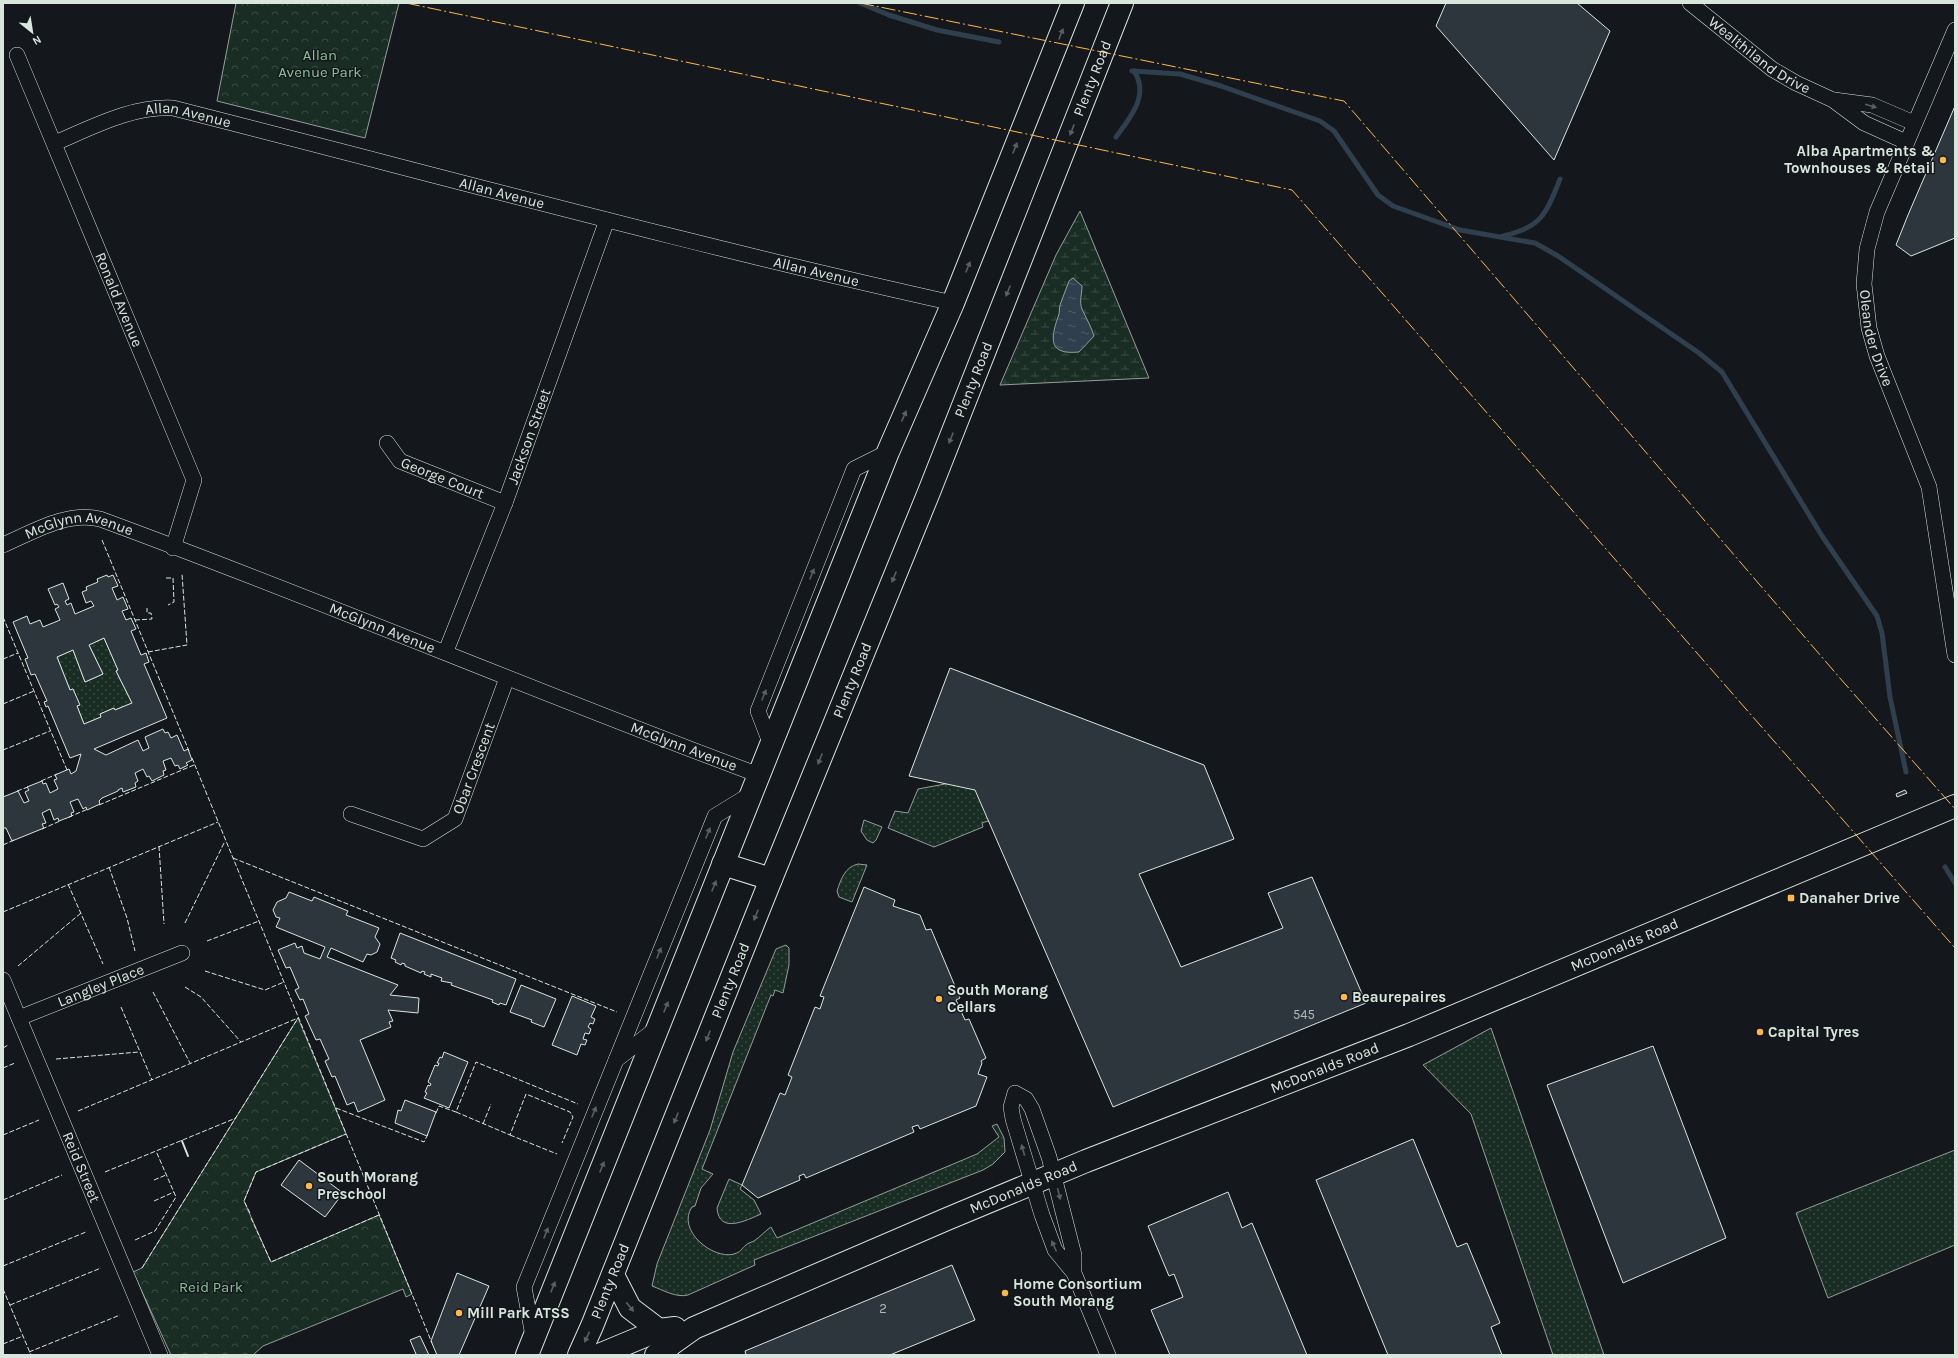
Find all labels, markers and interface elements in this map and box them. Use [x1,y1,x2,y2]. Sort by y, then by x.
north arrow [12,12,52,52]
street label: Wealthiland Drive [1705,12,1813,97]
one-way arrow [1058,28,1064,40]
text: N [30,33,43,48]
street label: Plenty Road [1069,38,1115,119]
park label: Allan Avenue Park [278,46,362,81]
street label: Allan Avenue [144,99,233,131]
one-way arrow [1866,103,1878,109]
one-way arrow [1068,125,1074,137]
one-way arrow [1013,142,1019,154]
place label: Alba Apartments & Townhouses & Retail [1784,142,1935,177]
marker: Alba Apartments & Townhouses & Retail [1938,155,1948,165]
street label: Allan Avenue [457,173,546,213]
street label: Ronald Avenue [91,250,147,350]
street label: Allan Avenue [772,253,861,290]
one-way arrow [965,260,971,272]
one-way arrow [1005,285,1011,297]
street label: Oleander Drive [1856,289,1897,389]
street label: Plenty Road [950,339,996,420]
street label: Jackson Street [503,386,555,487]
one-way arrow [901,409,907,421]
one-way arrow [947,432,953,444]
street label: George Court [398,453,487,503]
street label: McGlynn Avenue [22,508,136,543]
one-way arrow [810,568,816,580]
one-way arrow [891,571,897,583]
street label: McGlynn Avenue [327,599,438,657]
street label: Plenty Road [829,640,876,721]
one-way arrow [762,689,768,701]
street label: McGlynn Avenue [628,718,740,775]
street label: Obar Crescent [449,720,499,817]
one-way arrow [816,753,822,765]
one-way arrow [706,826,712,838]
one-way arrow [712,880,718,892]
place label: Danaher Drive [1799,889,1900,907]
marker: Danaher Drive [1786,893,1796,903]
one-way arrow [753,910,759,922]
street label: McDonalds Road [1568,914,1681,975]
street label: Plenty Road [707,940,754,1021]
one-way arrow [657,947,663,959]
street label: Langley Place [55,960,147,1011]
place label: South Morang Cellars [947,981,1048,1016]
place label: Beaurepaires [1352,988,1446,1006]
marker: Beaurepaires [1339,992,1349,1002]
marker: South Morang Cellars [934,994,944,1004]
one-way arrow [664,1001,670,1013]
house number: 545 [1293,1007,1315,1022]
place label: Capital Tyres [1768,1023,1860,1041]
marker: Capital Tyres [1755,1027,1765,1037]
one-way arrow [705,1031,711,1043]
street label: McDonalds Road [1268,1039,1382,1097]
one-way arrow [592,1106,598,1118]
one-way arrow [672,1113,678,1125]
street label: Reid Street [59,1129,104,1206]
one-way arrow [1019,1144,1025,1157]
street label: McDonalds Road [967,1157,1080,1218]
one-way arrow [599,1161,605,1172]
place label: South Morang Preschool [317,1168,418,1203]
marker: South Morang Preschool [304,1181,314,1191]
one-way arrow [1056,1188,1062,1200]
one-way arrow [543,1226,549,1238]
one-way arrow [1051,1240,1058,1252]
street label: Plenty Road [587,1241,633,1322]
place label: Home Consortium South Morang [1013,1275,1142,1310]
park label: Reid Park [179,1278,243,1296]
one-way arrow [551,1281,557,1293]
marker: Home Consortium South Morang [1000,1288,1010,1298]
house number: 2 [879,1301,887,1316]
one-way arrow [626,1302,635,1313]
place label: Mill Park ATSS [467,1304,570,1322]
marker: Mill Park ATSS [454,1308,464,1318]
one-way arrow [584,1331,590,1343]

